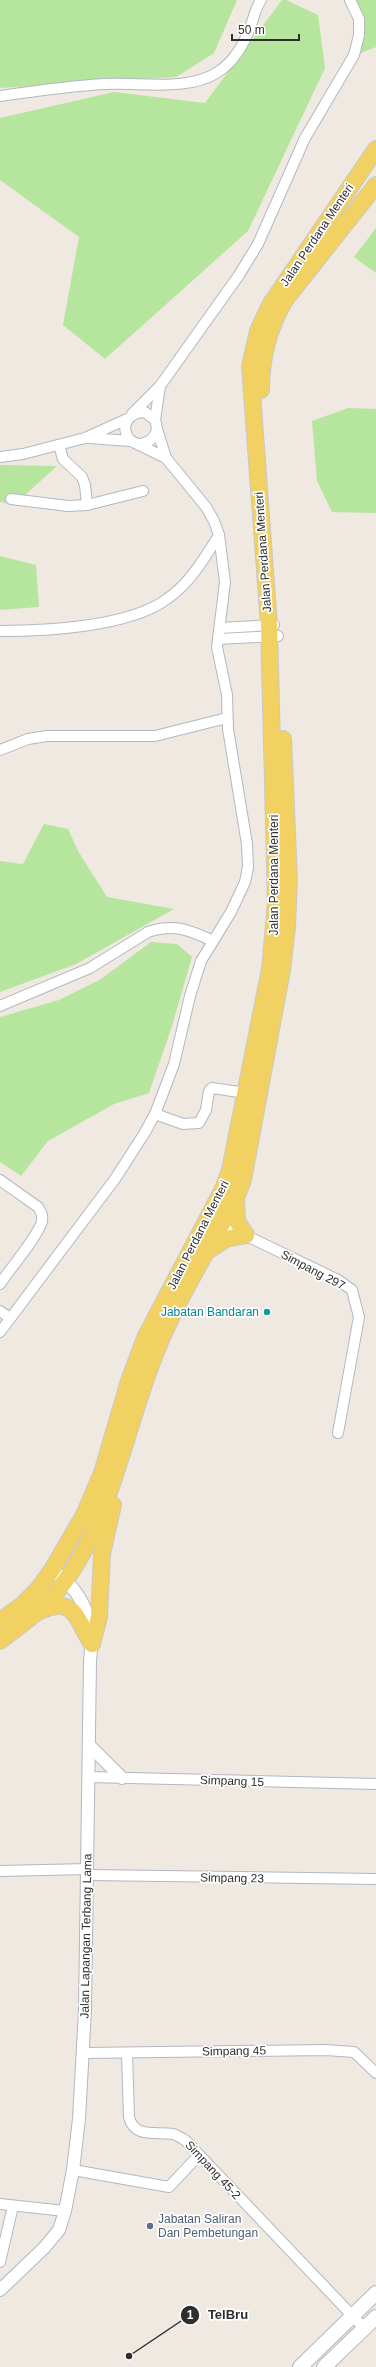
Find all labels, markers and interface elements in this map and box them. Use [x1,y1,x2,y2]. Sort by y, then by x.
scale bar [232,16,299,42]
text: 50 m [238,23,265,37]
street label: Jalan Perdana Menteri [277,181,357,289]
street label: Jalan Perdana Menteri [252,491,274,613]
street label: Jalan Perdana Menteri [267,815,281,935]
street label: Jalan Perdana Menteri [164,1178,232,1292]
street label: Simpang 297 [278,1247,348,1293]
place label: Jabatan Bandaran [161,1305,259,1319]
marker: Jabatan Bandaran [262,1307,272,1317]
street label: Simpang 15 [200,1773,265,1789]
street label: Jalan Lapangan Terbang Lama [78,1853,94,2019]
street label: Simpang 23 [200,1870,264,1886]
street label: Simpang 45 [202,2043,266,2059]
street label: Simpang 45-2 [182,2138,244,2202]
place label: Jabatan Saliran Dan Pembetungan [158,2212,258,2240]
marker: Jabatan Saliran Dan Pembetungan [145,2221,155,2231]
callout: TelBru [180,2302,256,2327]
text: TelBru [208,2307,248,2322]
text: 1 [187,2308,194,2322]

